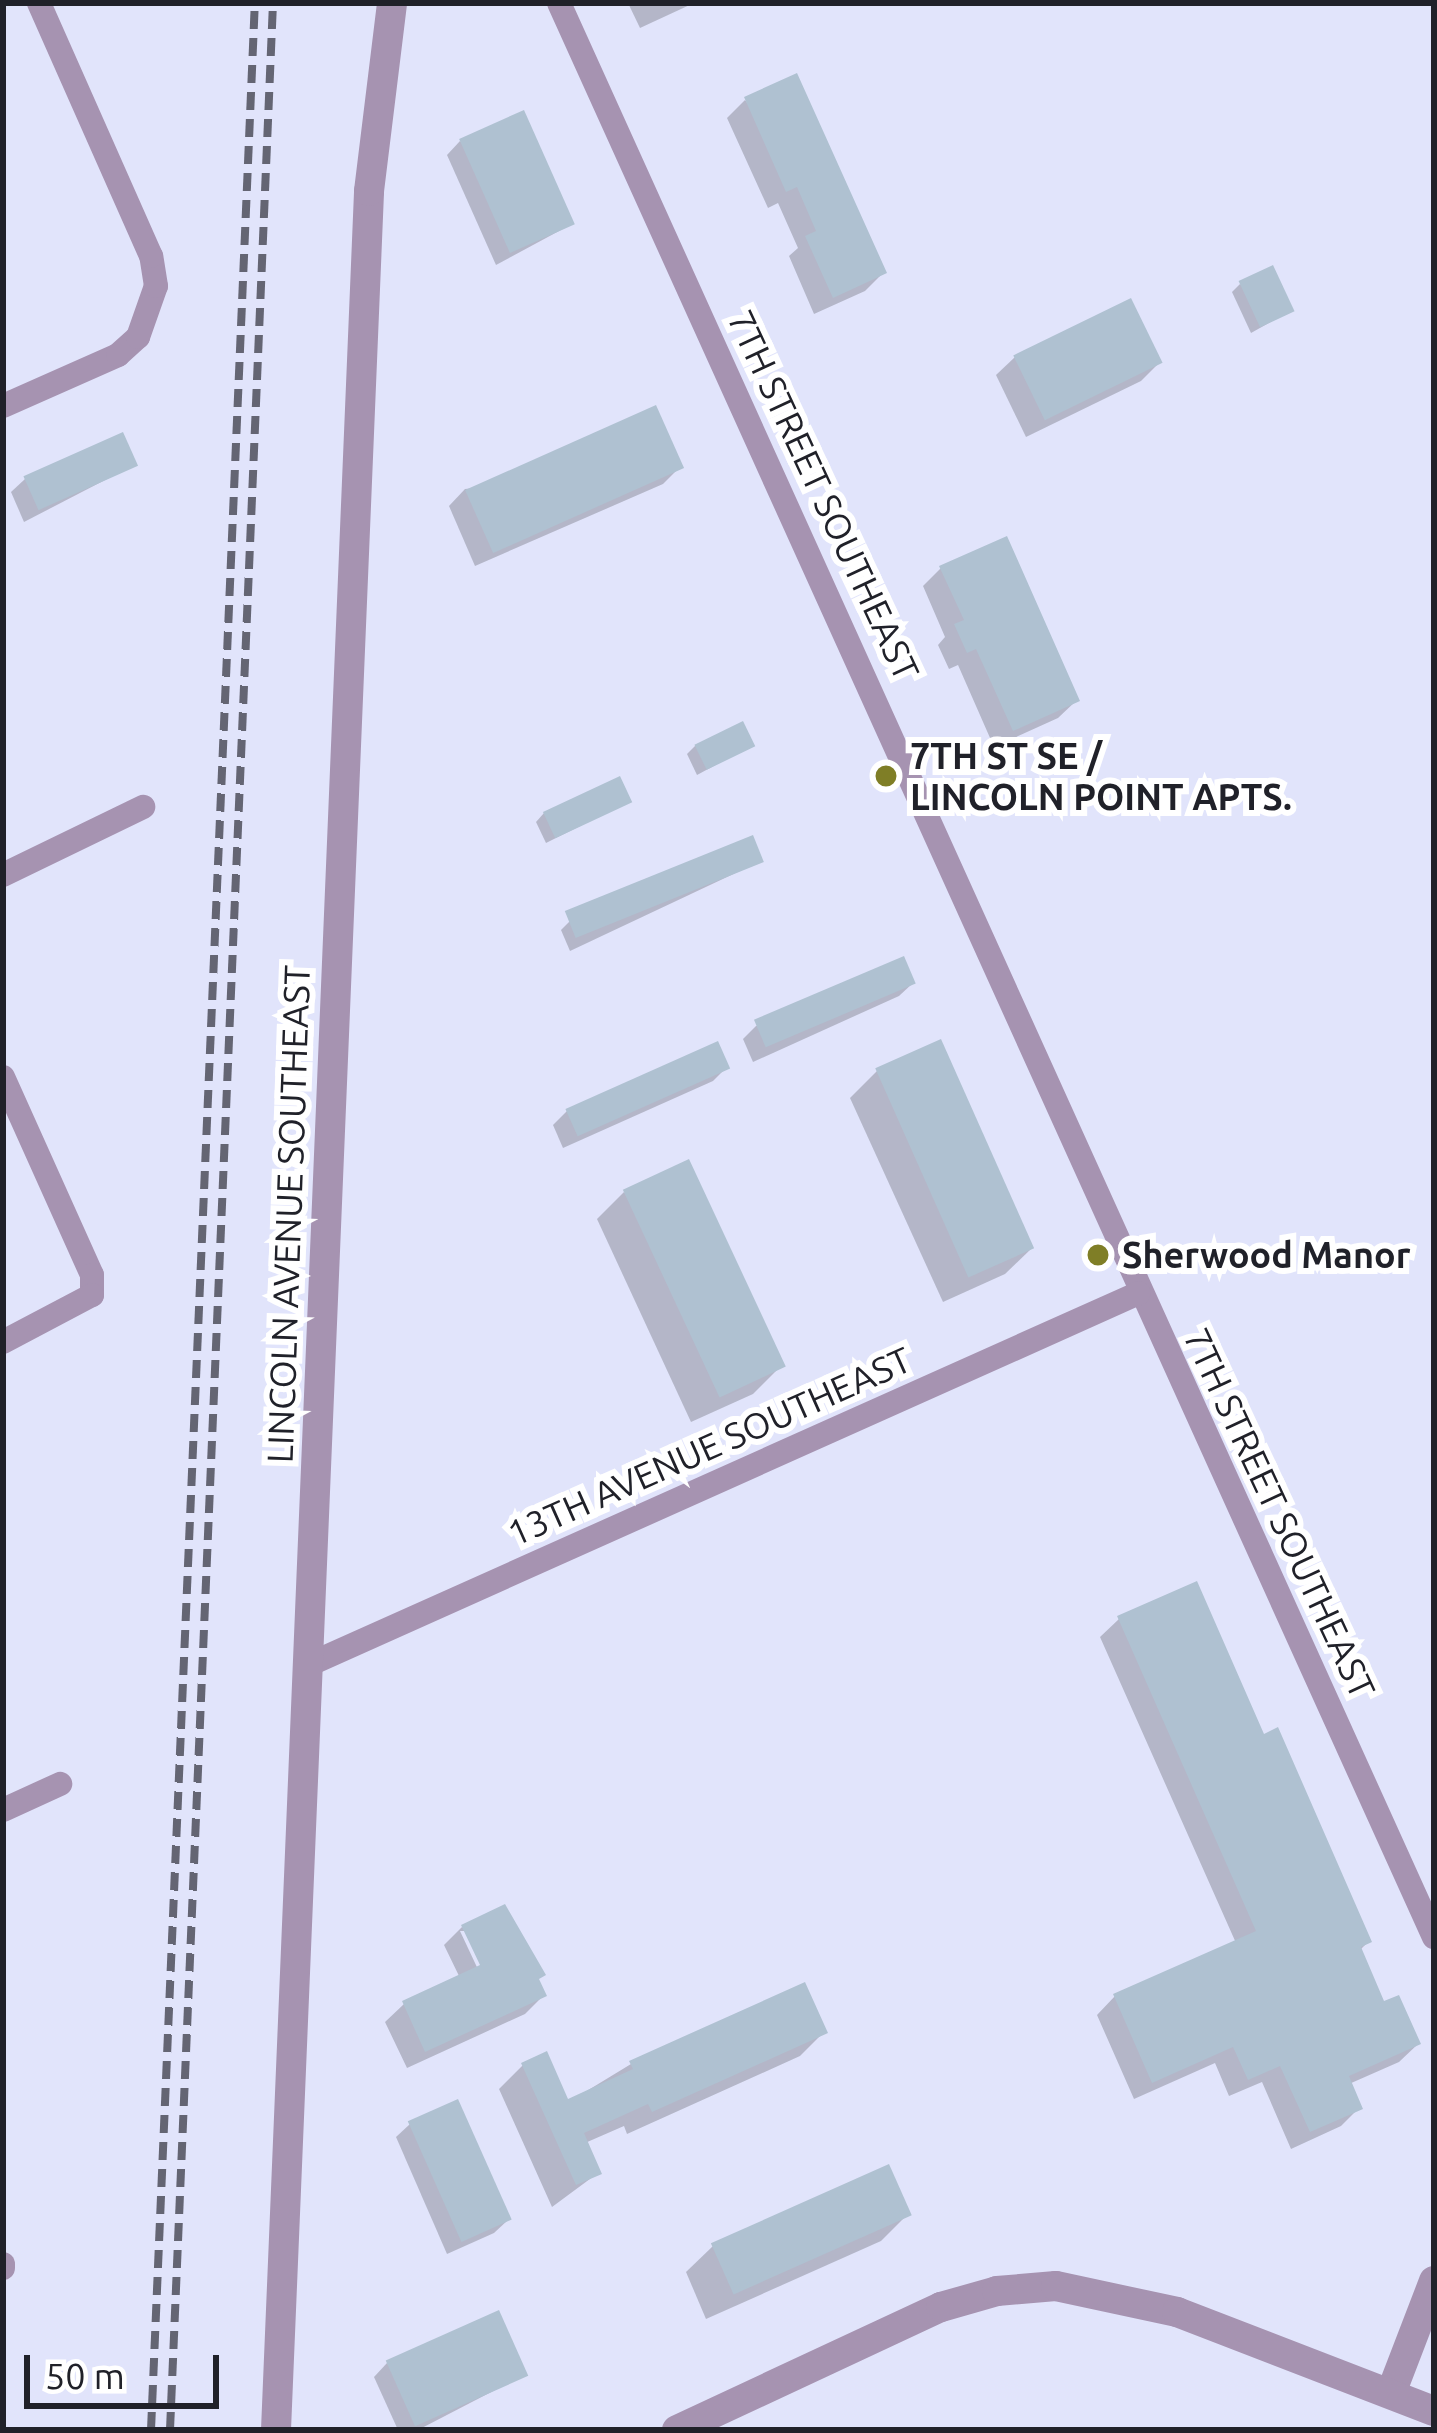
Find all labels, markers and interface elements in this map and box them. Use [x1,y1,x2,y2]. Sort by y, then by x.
street label: 7TH STREET SOUTHEAST [719,303,929,687]
place label: 7TH ST SE / LINCOLN POINT APTS. [910,733,1292,818]
marker: 7TH ST SE / LINCOLN POINT APTS. [873,763,899,789]
street label: LINCOLN AVENUE SOUTHEAST [258,964,318,1464]
place label: Sherwood Manor [1122,1233,1410,1277]
marker: Sherwood Manor [1085,1242,1111,1268]
street label: 7TH STREET SOUTHEAST [1175,1321,1385,1705]
street label: 13TH AVENUE SOUTHEAST [500,1337,918,1555]
scale bar [30,2331,225,2405]
text: 50 m [45,2355,125,2396]

